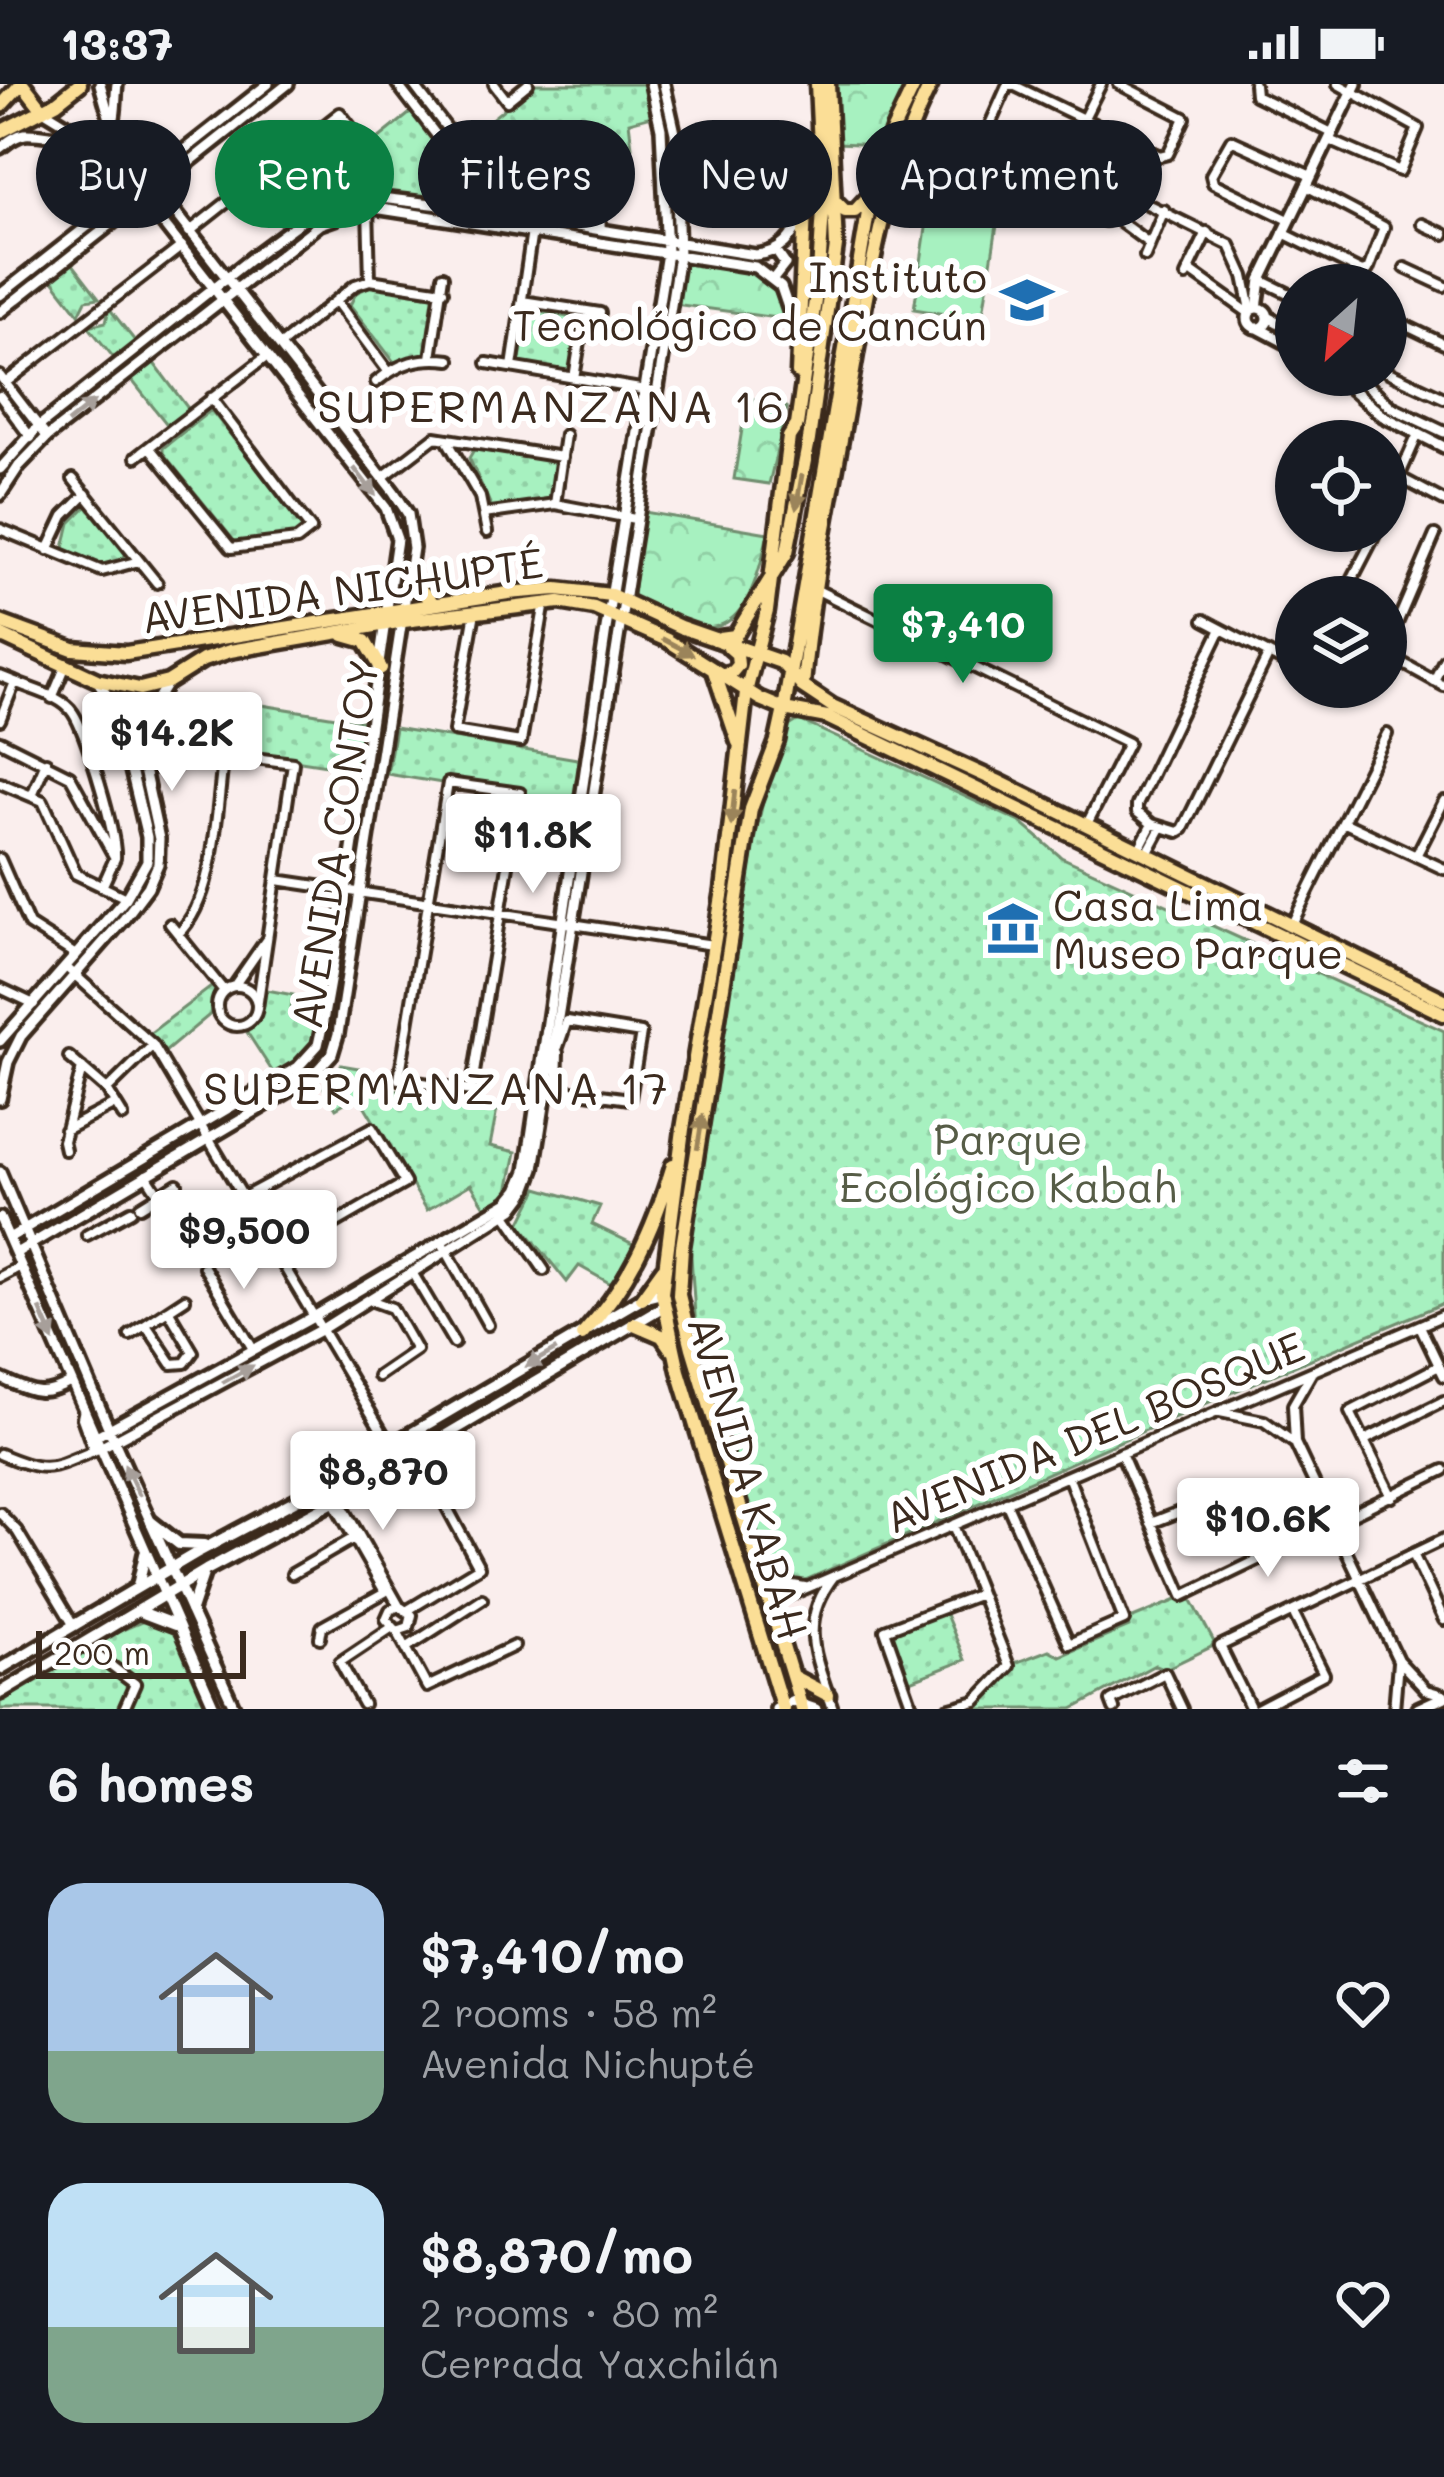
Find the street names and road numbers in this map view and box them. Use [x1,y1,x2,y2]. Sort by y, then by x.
street label: AVENIDA NICHUPTÉ [138,534,546,644]
street label: AVENIDA CONTOY [278,655,390,1033]
street label: AVENIDA KABAH [676,1309,822,1645]
street label: AVENIDA DEL BOSQUE [876,1318,1312,1544]

